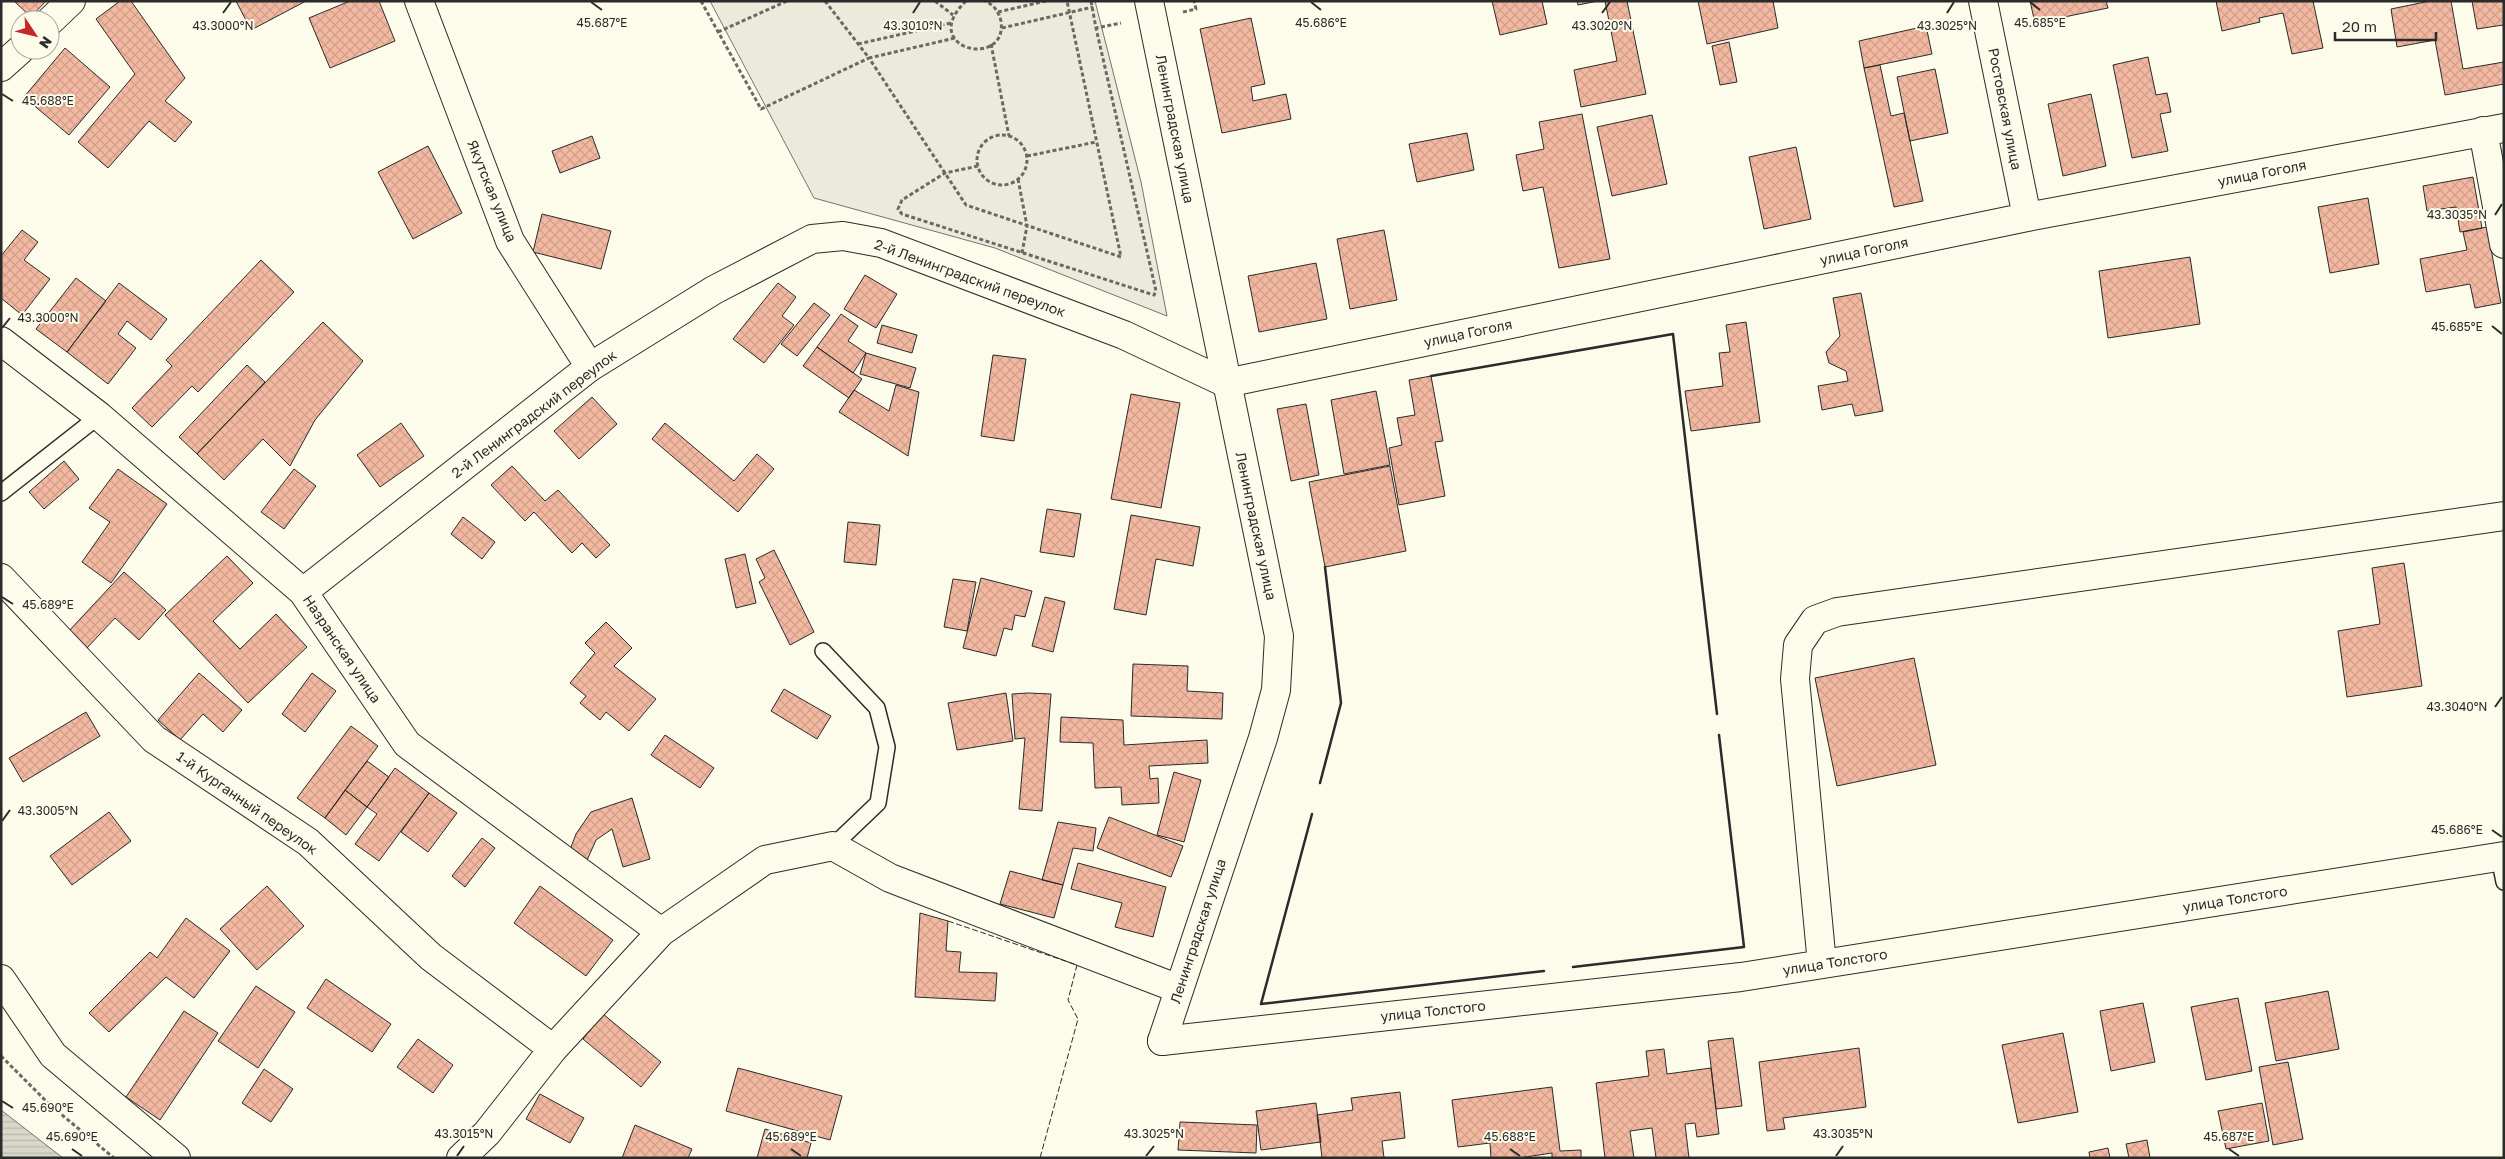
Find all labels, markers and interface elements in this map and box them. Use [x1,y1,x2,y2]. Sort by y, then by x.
north arrow [10,10,60,60]
scale bar [2335,10,2436,42]
text: 45.687°E [577,15,627,30]
text: 45.686°E [1295,15,1347,30]
text: 45.685°E [2014,15,2066,30]
text: 20 m [2342,17,2377,35]
text: 43.3000°N [192,18,254,33]
text: 43.3010°N [883,18,943,33]
text: 43.3020°N [1572,18,1632,33]
text: 43.3025°N [1917,18,1977,33]
text: N [36,34,56,52]
street label: Ростовская улица [1985,46,2026,171]
street label: Ленинградская улица [1153,53,1198,205]
text: 45.688°E [22,93,74,108]
street label: Якутская улица [464,137,521,244]
street label: улица Гоголя [2216,156,2308,189]
text: 43.3035°N [2427,207,2487,222]
street label: улица Гоголя [1818,233,1910,268]
street label: 2-й Ленинградский переулок [872,235,1068,320]
text: 43.3000°N [17,310,79,325]
street label: улица Гоголя [1422,315,1514,350]
text: 45.685°E [2431,319,2483,334]
street label: 2-й Ленинградский переулок [448,346,620,481]
street label: Ленинградская улица [1232,450,1281,602]
street label: Назранская улица [300,591,385,706]
text: 45.689°E [22,597,74,612]
text: 43.3040°N [2427,699,2487,714]
street label: 1-й Курганный переулок [173,747,321,858]
text: 43.3005°N [18,803,78,818]
text: 45.686°E [2431,822,2483,837]
street label: Ленинградская улица [1166,856,1229,1005]
street label: улица Толстого [2181,882,2289,915]
street label: улица Толстого [1781,945,1889,978]
street label: улица Толстого [1379,997,1486,1024]
text: 45.690°E [22,1100,74,1115]
text: 43.3015°N [435,1126,493,1141]
text: 43.3025°N [1124,1126,1184,1141]
text: 43.3035°N [1813,1126,1873,1141]
text: 45.690°E [46,1129,98,1144]
text: 45.689°E [765,1129,817,1144]
text: 45.688°E [1484,1129,1536,1144]
text: 45.687°E [2204,1129,2254,1144]

